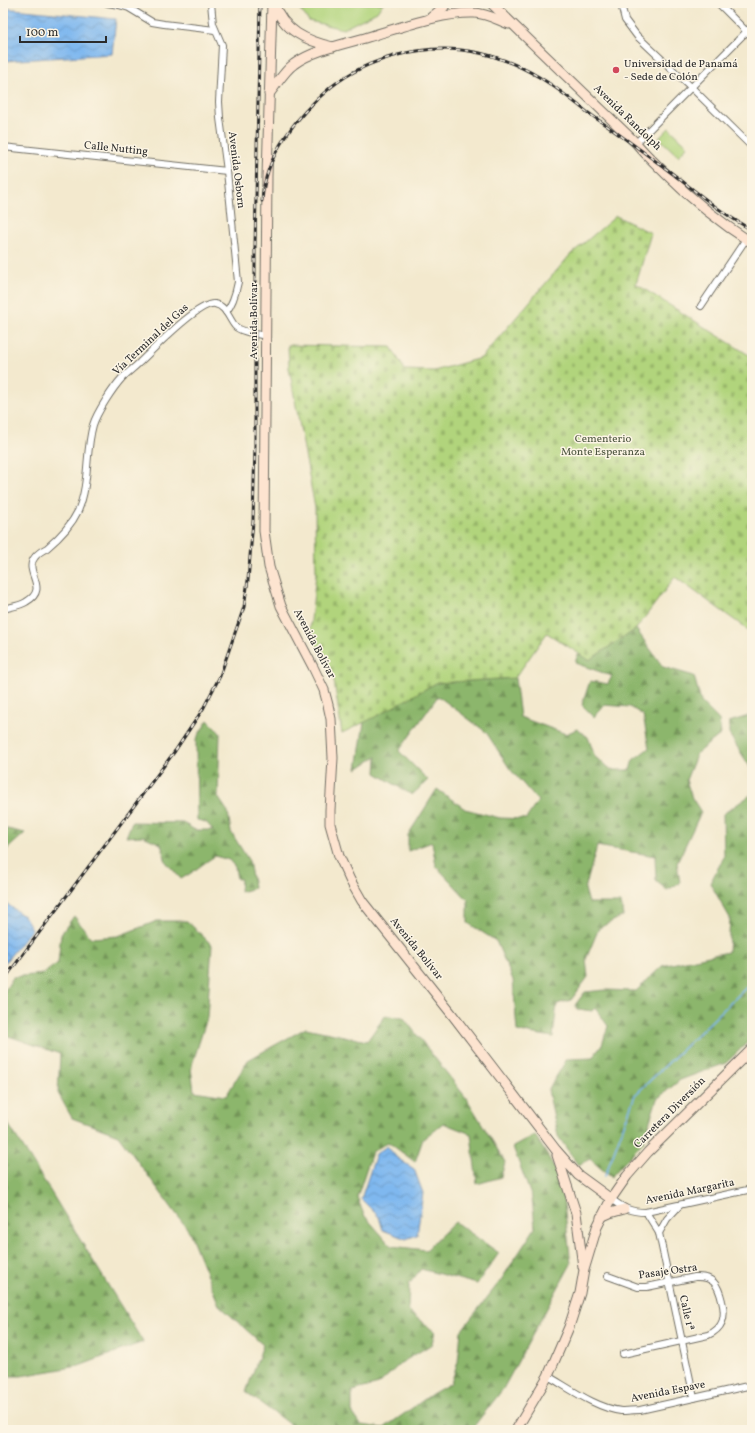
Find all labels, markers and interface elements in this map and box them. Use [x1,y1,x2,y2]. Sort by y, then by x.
scale bar [20,18,106,44]
text: 100 m [26,25,59,41]
place label: Universidad de Panamá - Sede de Colón [624,57,738,85]
marker: Universidad de Panamá - Sede de Colón [611,65,621,75]
street label: Avenida Randolph [590,82,665,155]
street label: Avenida Osborn [224,131,248,210]
street label: Calle Nutting [83,138,149,160]
street label: Avenida Bolívar [247,282,262,359]
street label: Vía Terminal del Gas [110,301,192,379]
park label: Cementerio Monte Esperanza [561,432,646,460]
street label: Avenida Bolívar [289,607,339,682]
street label: Avenida Bolívar [386,914,446,984]
street label: Carretera Diversión [631,1074,709,1152]
street label: Avenida Margarita [644,1175,736,1209]
street label: Pasaje Ostra [638,1260,699,1284]
street label: Calle 1ª [675,1294,697,1332]
street label: Avenida Espave [630,1377,706,1407]

